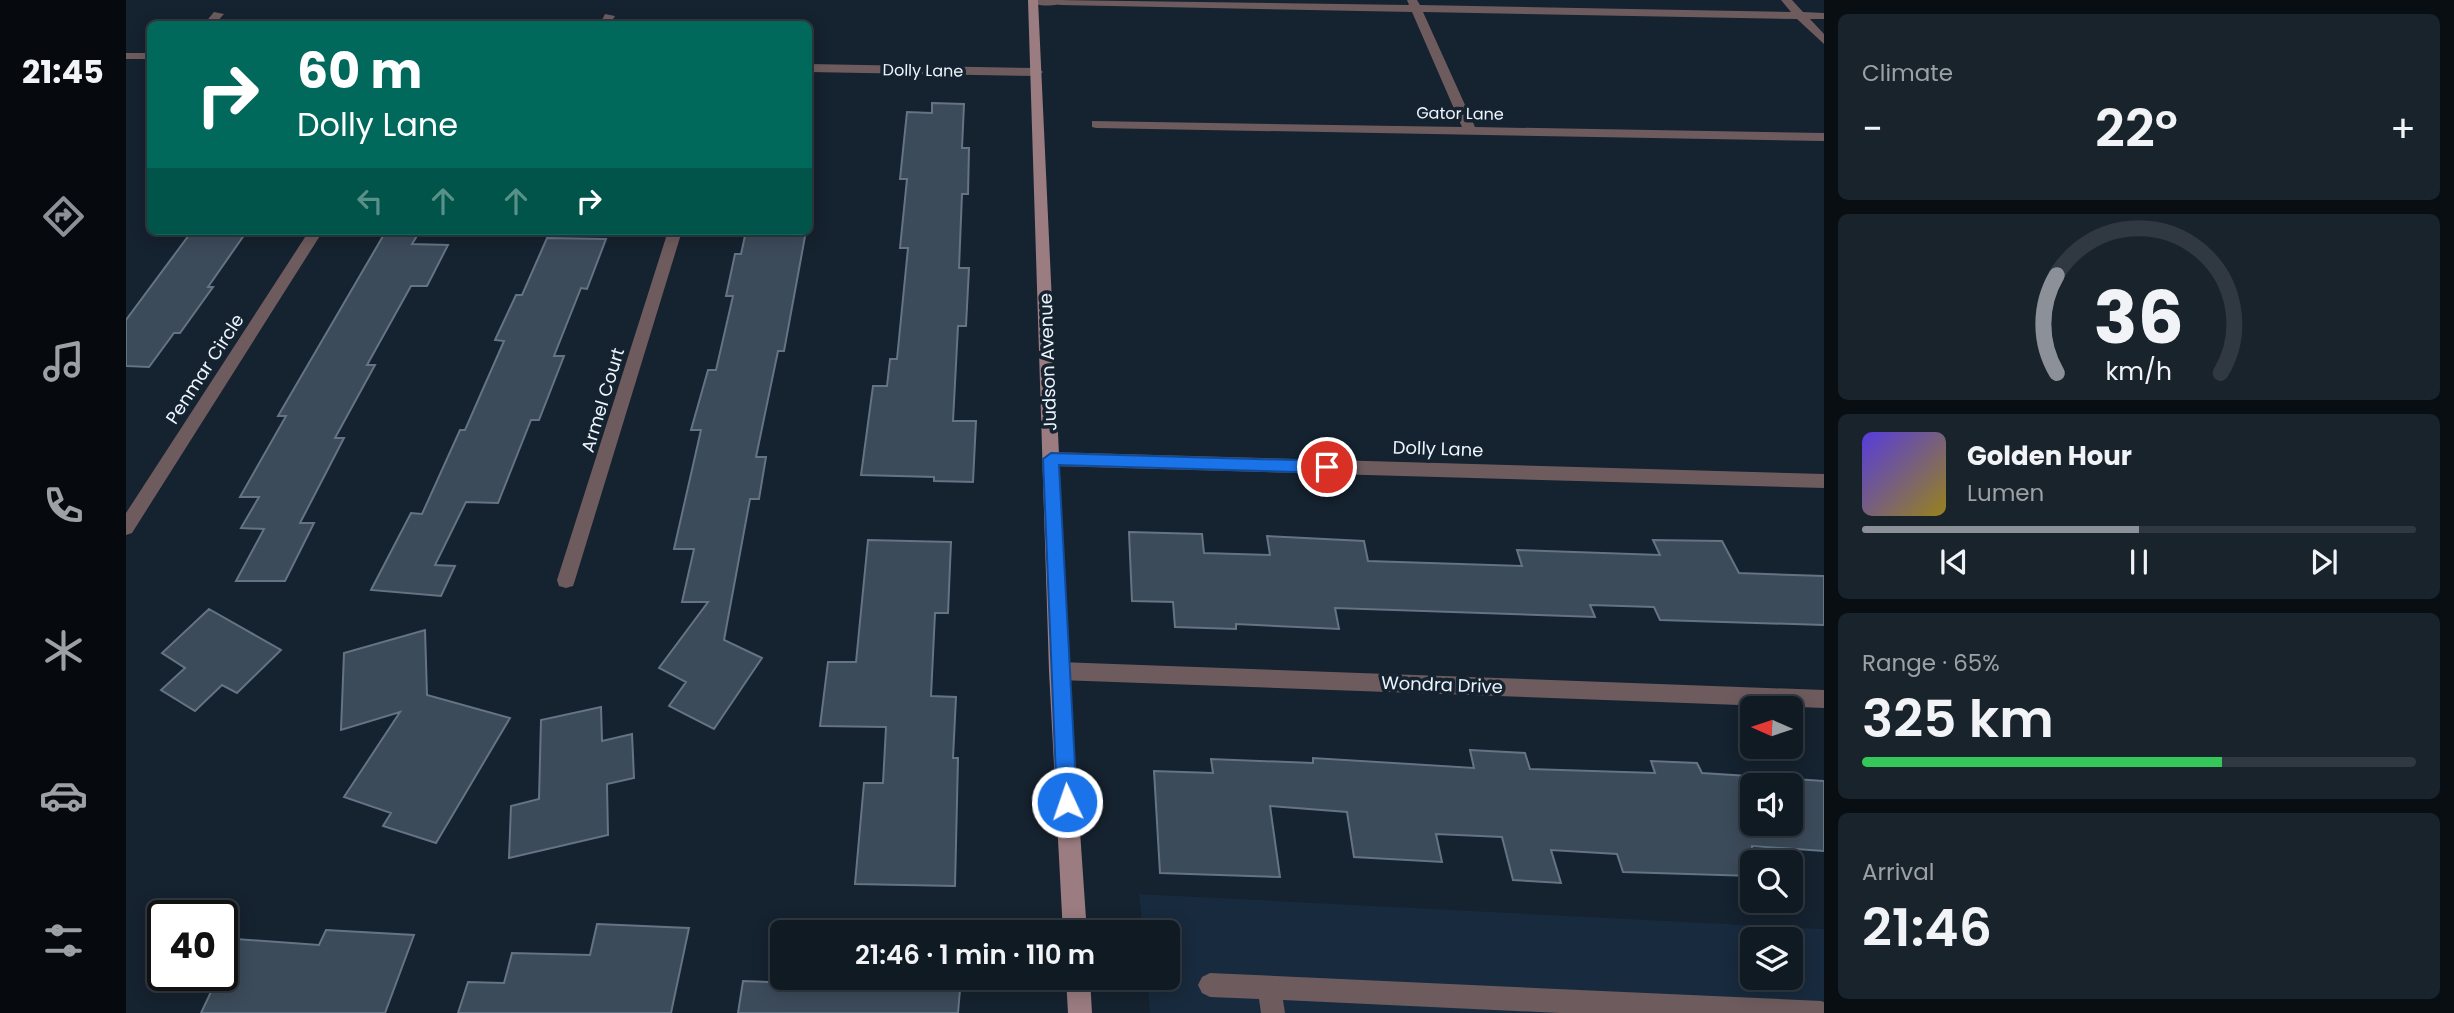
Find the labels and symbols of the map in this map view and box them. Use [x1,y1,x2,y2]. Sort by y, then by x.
street label: Dolly Lane [882,58,964,83]
street label: Gator Lane [1416,101,1504,126]
street label: Judson Avenue [1033,293,1062,431]
street label: Penmar Circle [160,309,250,429]
street label: Armel Court [575,345,630,455]
street label: Dolly Lane [1392,434,1484,463]
pin [1297,437,1357,497]
street label: Wondra Drive [1381,670,1503,699]
north arrow [1740,696,1802,760]
position arrow [1030,765,1104,839]
speed limit sign: 40 [147,900,238,991]

